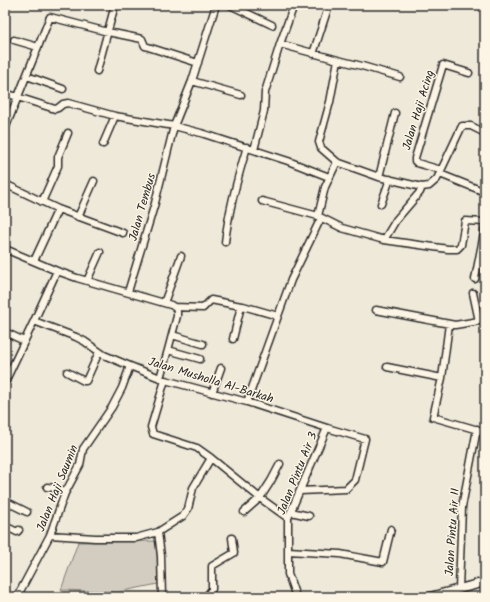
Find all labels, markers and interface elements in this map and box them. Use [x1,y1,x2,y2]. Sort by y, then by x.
street label: Jalan Haji Acing [397,67,440,153]
street label: Jalan Tembus [124,171,161,243]
street label: Jalan Musholla Al-Barkah [146,352,276,409]
street label: Jalan Pintu Air 3 [272,429,323,517]
street label: Jalan Haji Saumin [31,442,84,534]
street label: Jalan Pintu Air II [440,487,465,577]

